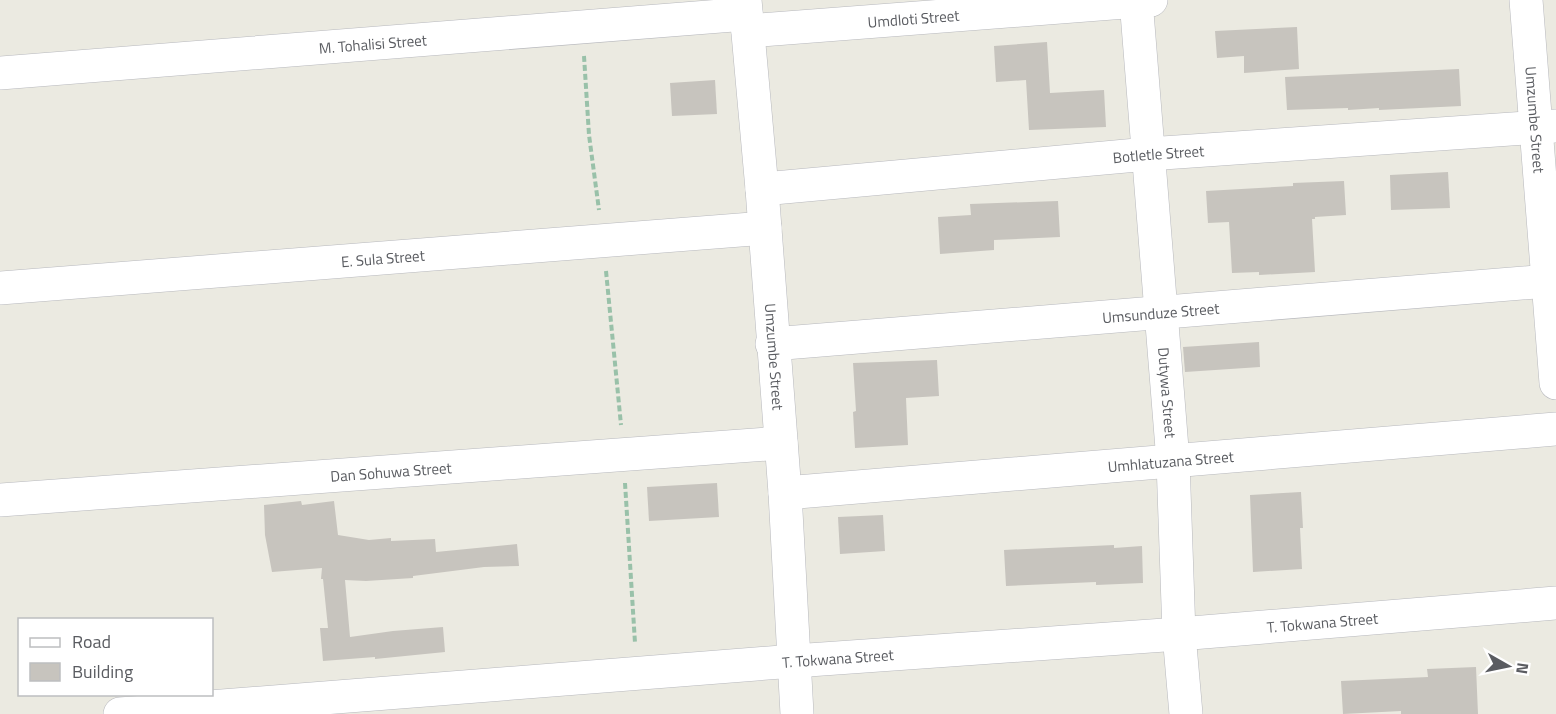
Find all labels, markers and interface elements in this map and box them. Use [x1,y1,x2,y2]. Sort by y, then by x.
street label: Umdloti Street [867,3,961,33]
street label: M. Tohalisi Street [318,28,428,59]
street label: Umzumbe Street [1520,65,1551,175]
street label: Botletle Street [1112,139,1206,169]
street label: E. Sula Street [340,243,426,273]
street label: Umsunduze Street [1101,296,1221,329]
street label: Umzumbe Street [759,303,790,412]
street label: Dutywa Street [1152,346,1183,440]
street label: Umhlatuzana Street [1107,444,1235,478]
street label: Dan Sohuwa Street [330,456,453,487]
street label: T. Tokwana Street [1266,606,1380,638]
legend [18,618,213,696]
text: Road [72,628,111,655]
north arrow [1478,636,1538,696]
street label: T. Tokwana Street [781,643,895,673]
text: Building [72,658,133,685]
text: N [1510,661,1536,676]

